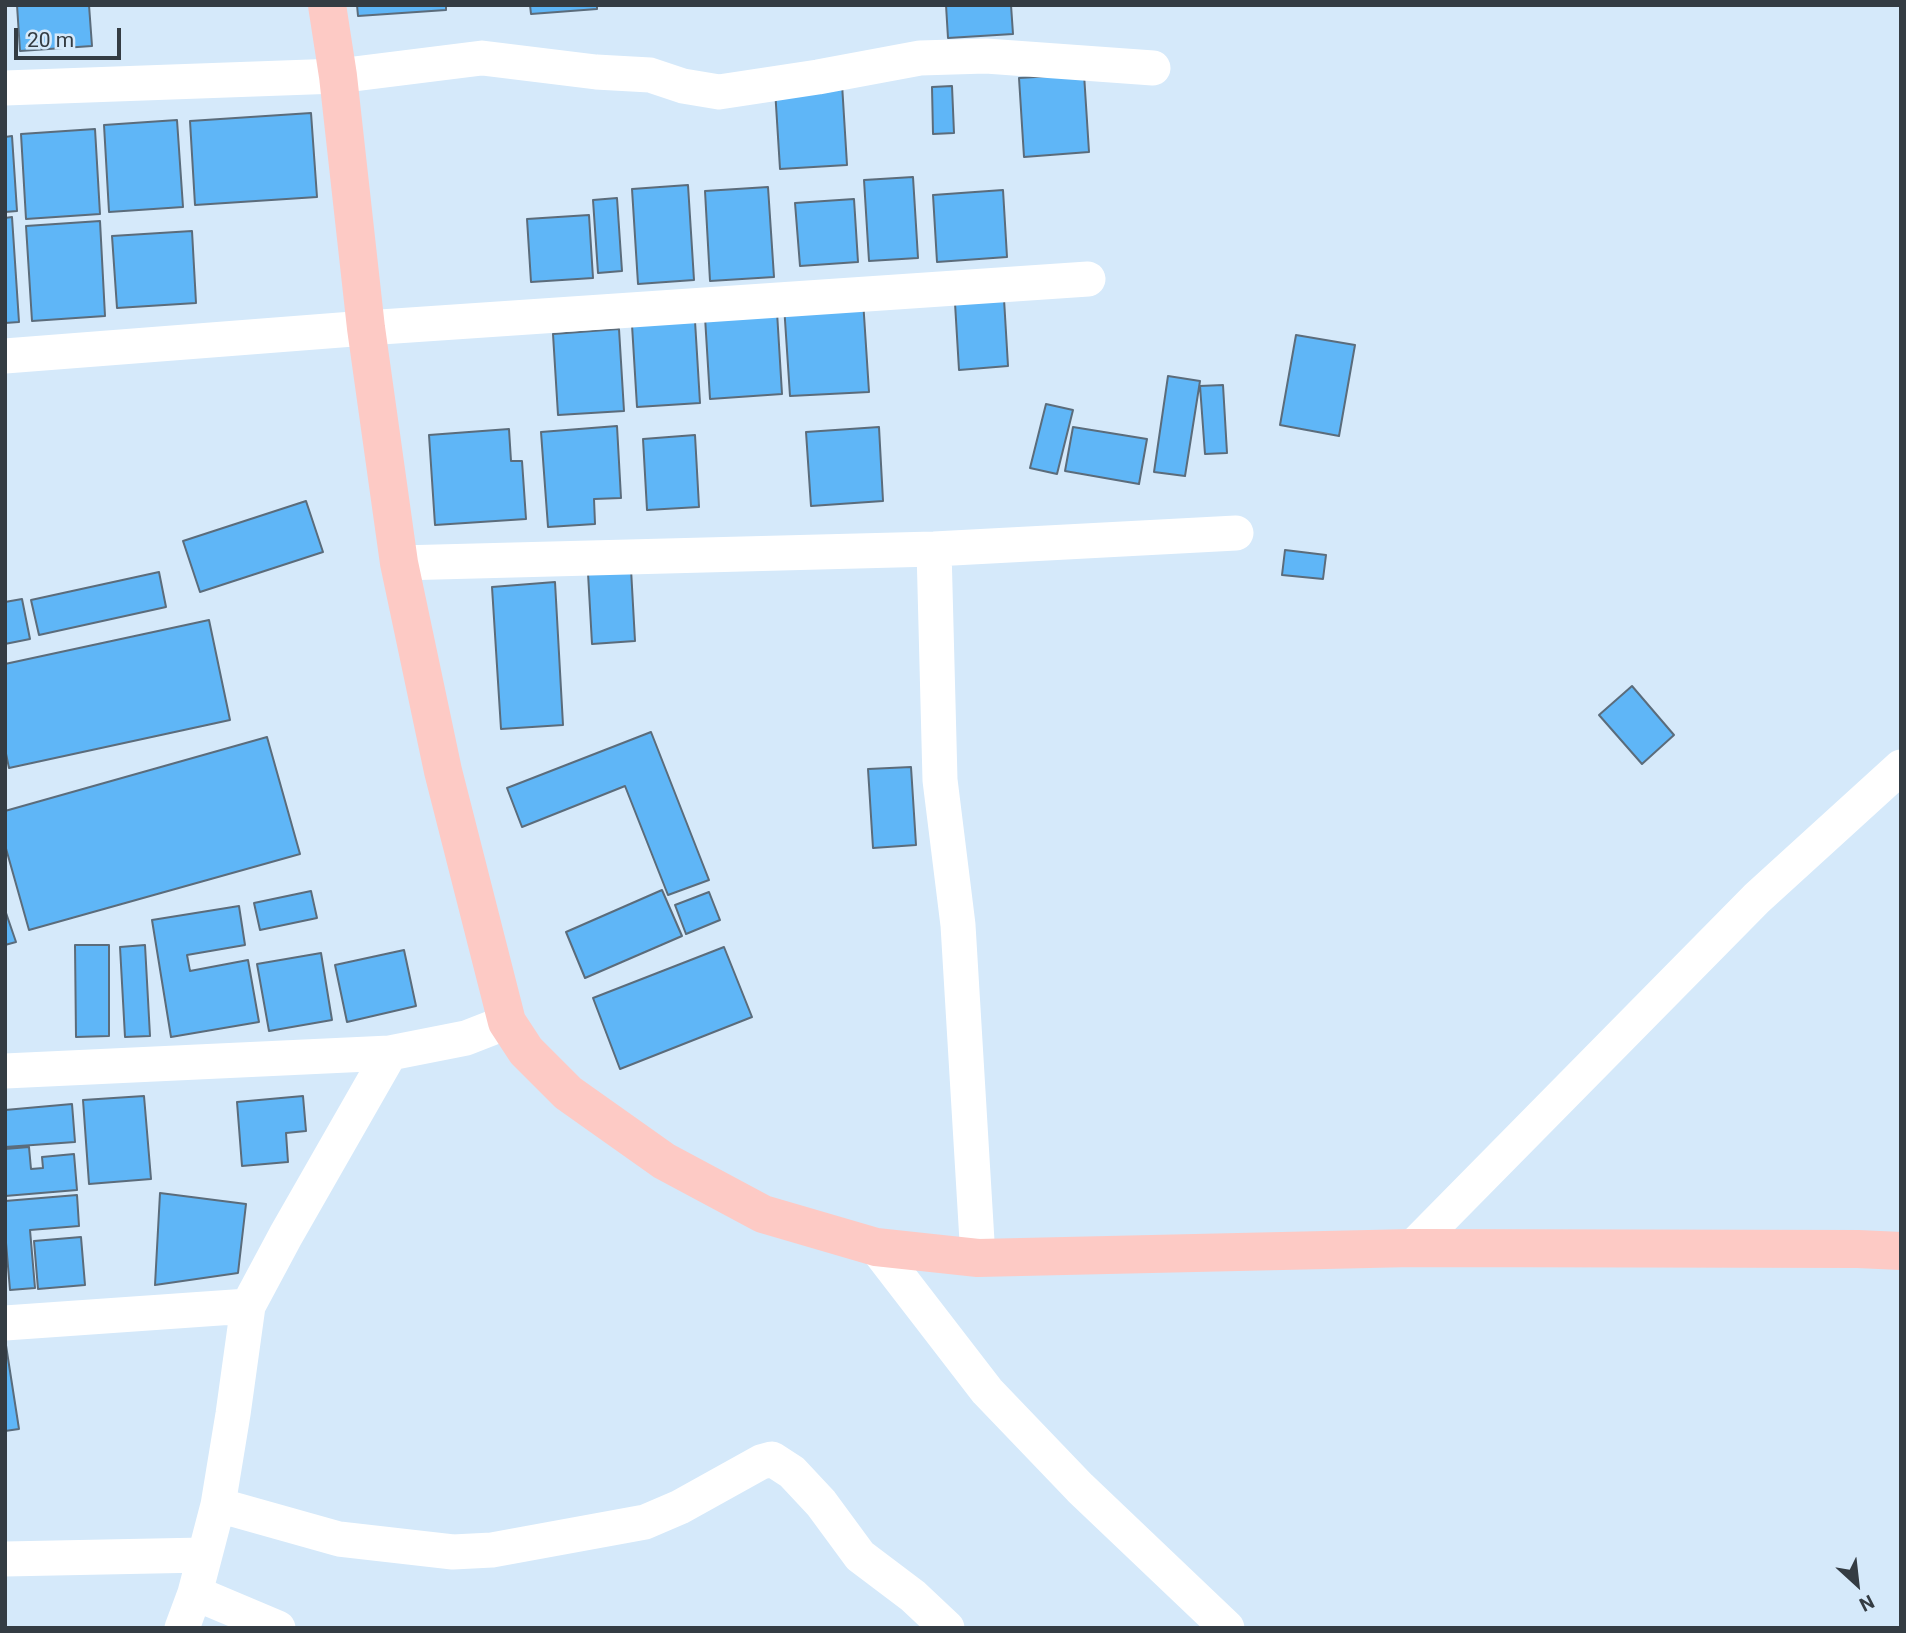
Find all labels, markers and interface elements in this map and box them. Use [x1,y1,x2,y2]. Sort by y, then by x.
scale bar [18,14,124,58]
text: 20 m [27,28,74,52]
north arrow [1822,1549,1892,1619]
text: N [1856,1590,1878,1616]

